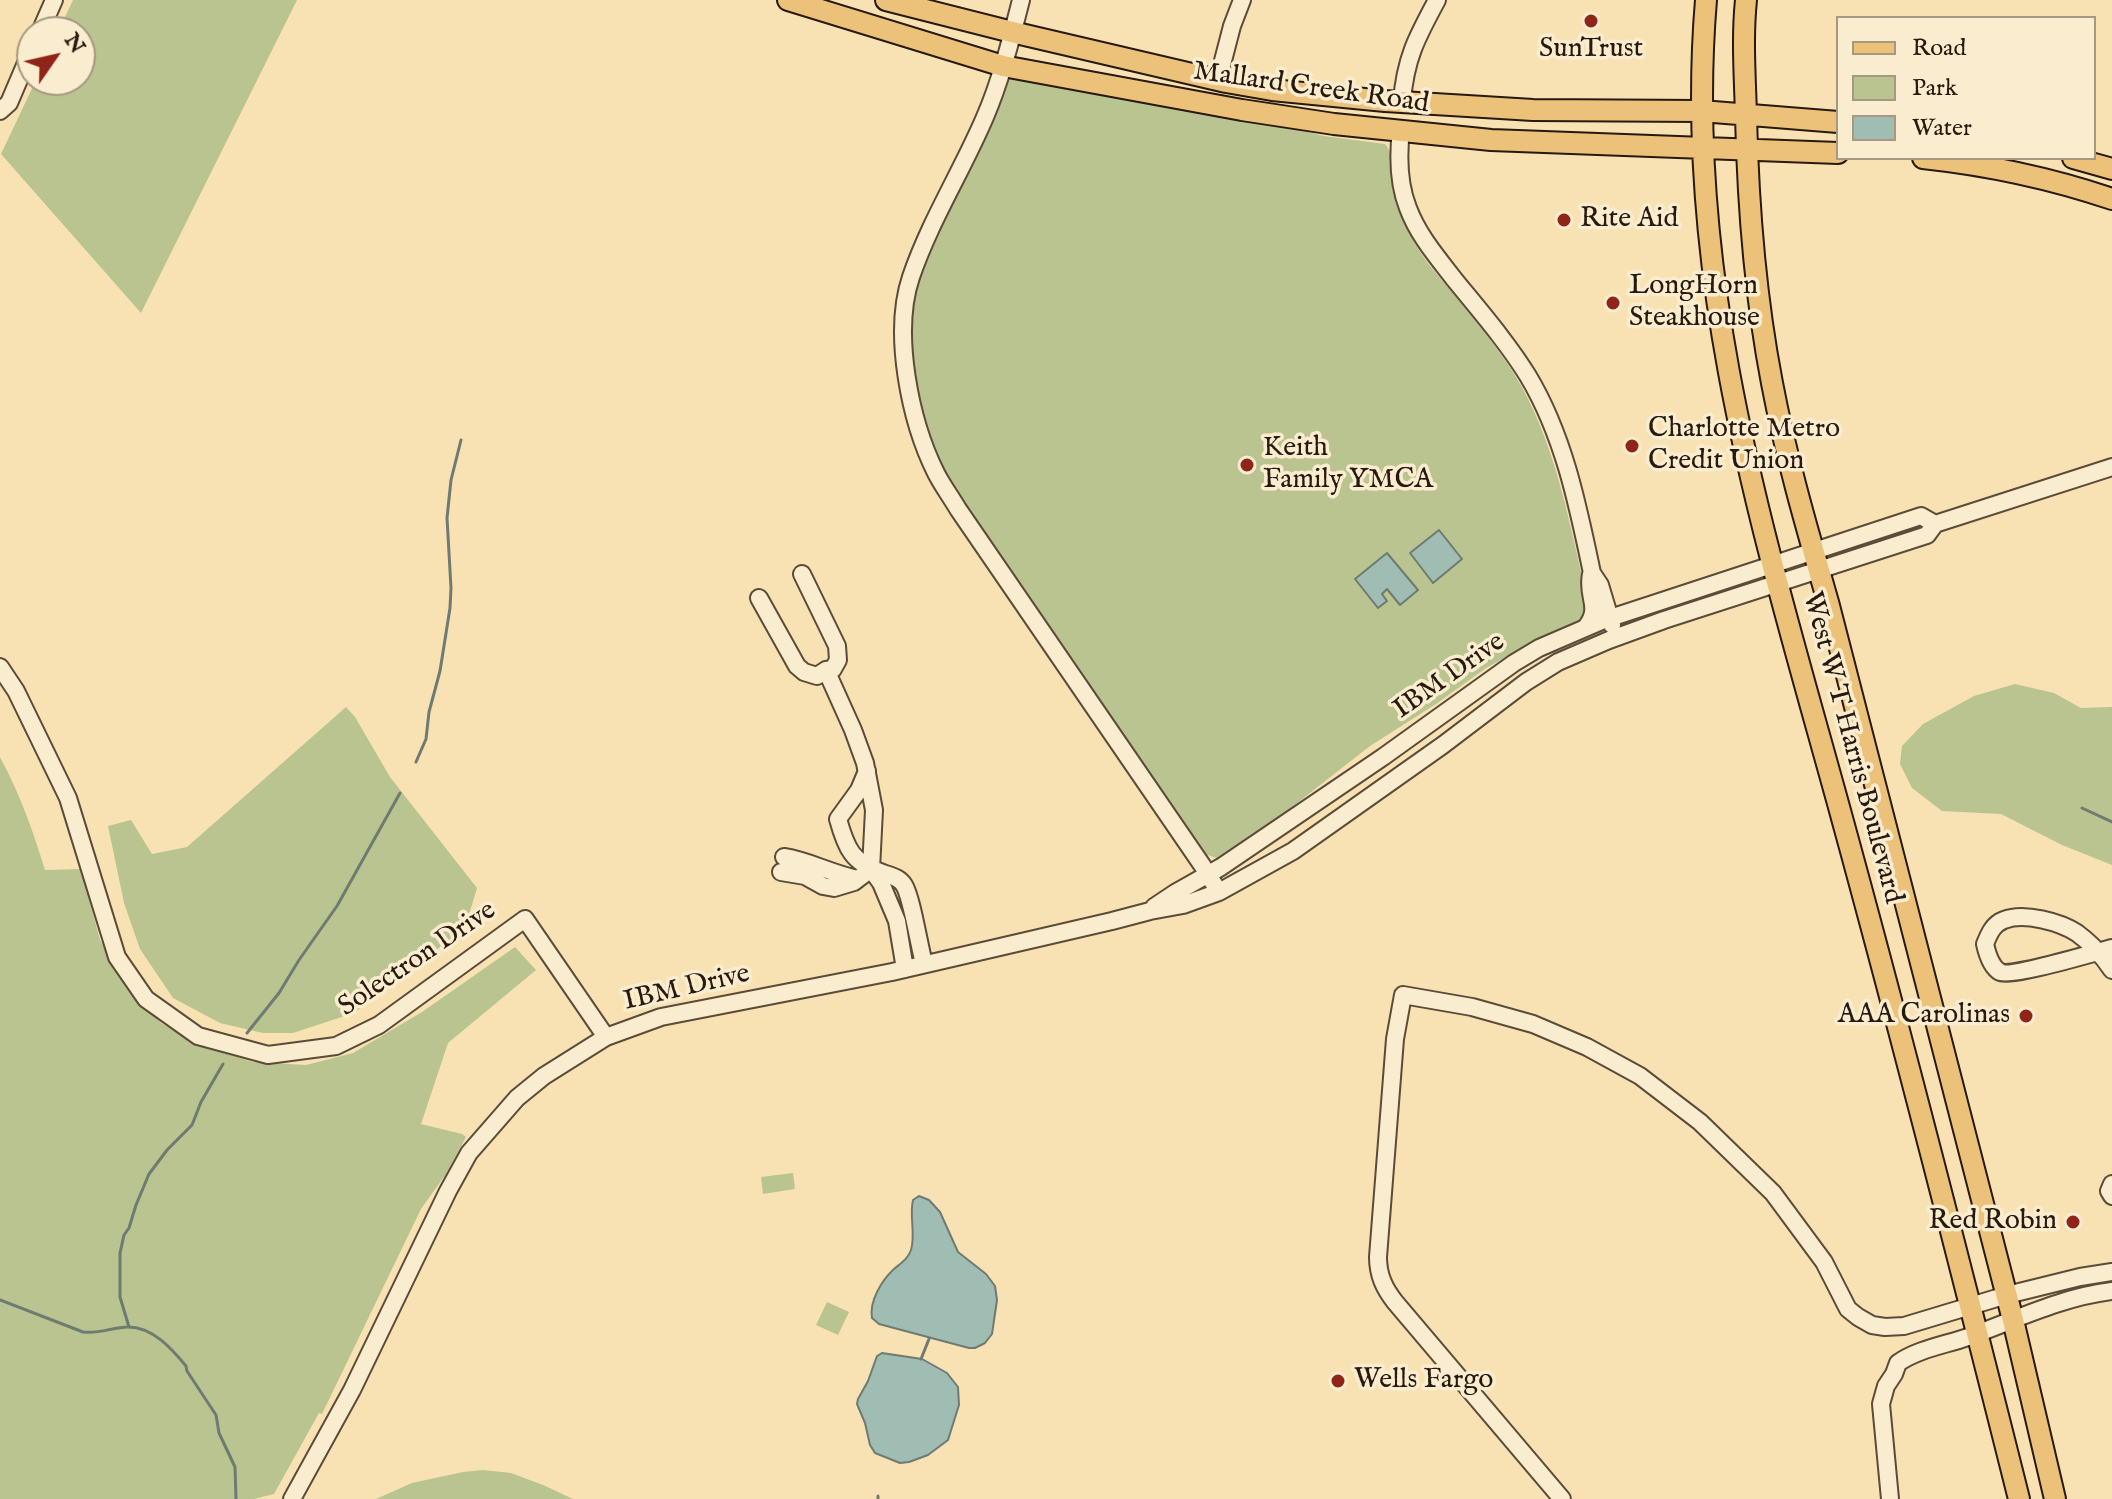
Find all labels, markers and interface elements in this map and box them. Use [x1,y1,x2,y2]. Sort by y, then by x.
marker: SunTrust [1582,12,1600,30]
north arrow [16,16,96,96]
legend [1836,16,2096,160]
text: N [57,28,91,59]
place label: SunTrust [1539,33,1643,67]
text: Road [1912,33,1966,64]
street label: Mallard Creek Road [1191,56,1431,122]
text: Park [1912,73,1958,104]
text: Water [1912,113,1972,144]
place label: Rite Aid [1580,203,1678,237]
marker: Rite Aid [1555,211,1573,229]
place label: LongHorn Steakhouse [1629,270,1760,336]
marker: LongHorn Steakhouse [1604,294,1622,312]
place label: Charlotte Metro Credit Union [1648,413,1840,479]
place label: Keith Family YMCA [1263,432,1433,498]
marker: Charlotte Metro Credit Union [1623,437,1641,455]
marker: Keith Family YMCA [1238,456,1256,474]
street label: West W T Harris Boulevard [1793,589,1909,907]
street label: IBM Drive [1388,626,1512,728]
street label: Solectron Drive [333,895,503,1025]
street label: IBM Drive [621,958,753,1020]
place label: AAA Carolinas [1838,999,2010,1033]
marker: AAA Carolinas [2017,1007,2035,1025]
place label: Red Robin [1928,1205,2057,1239]
marker: Red Robin [2064,1213,2082,1231]
place label: Wells Fargo [1354,1364,1493,1398]
marker: Wells Fargo [1329,1372,1347,1390]

